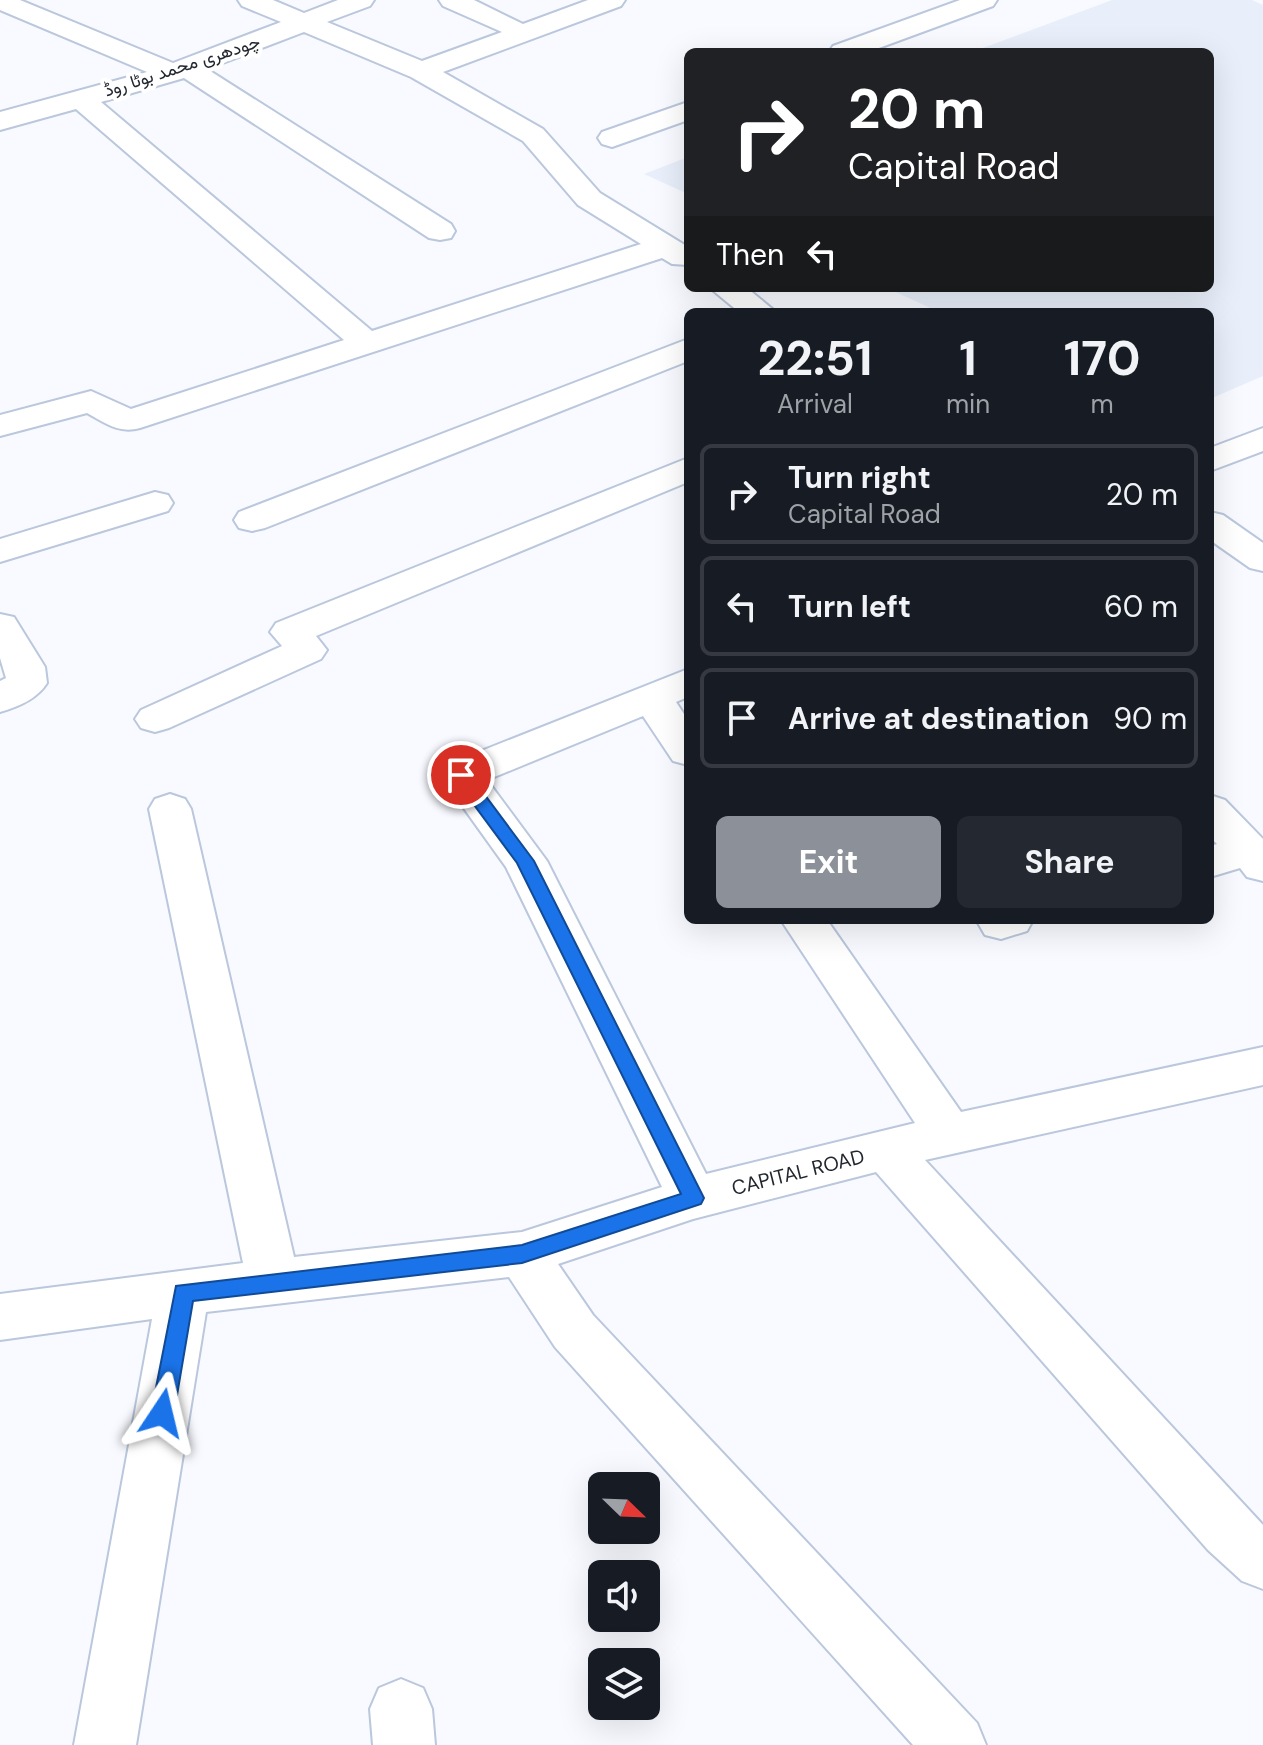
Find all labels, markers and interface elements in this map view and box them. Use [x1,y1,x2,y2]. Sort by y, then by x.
street label: چودھری محمد بوٹا روڈ [101,29,263,103]
text: 20 m [848,72,985,145]
icon: right [716,80,820,184]
text: Capital Road [848,143,1060,190]
icon: left [800,232,844,276]
text: Then [716,235,784,274]
text: 22:51 [757,327,872,390]
text: 1 [959,327,977,390]
text: 170 [1064,327,1140,390]
text: Arrival [777,387,853,421]
text: min [946,387,990,421]
text: m [1091,387,1114,421]
text: Turn right [788,458,931,497]
icon: right [720,472,764,516]
text: 20 m [1106,475,1178,514]
text: Capital Road [788,497,941,531]
icon: left [720,584,764,628]
text: Turn left [788,587,911,626]
text: 60 m [1104,587,1178,626]
icon: arrive [720,696,764,740]
text: Arrive at destination [788,699,1089,738]
text: 90 m [1113,699,1187,738]
pin [427,741,495,809]
icon: arrive [439,753,483,797]
button: Exit [716,816,941,908]
button: Share [957,816,1182,908]
street label: CAPITAL ROAD [729,1143,867,1201]
position arrow [120,1371,204,1455]
north arrow [588,1472,660,1544]
map controls [588,1472,660,1720]
button: sound [588,1560,660,1632]
button: layers [588,1648,660,1720]

